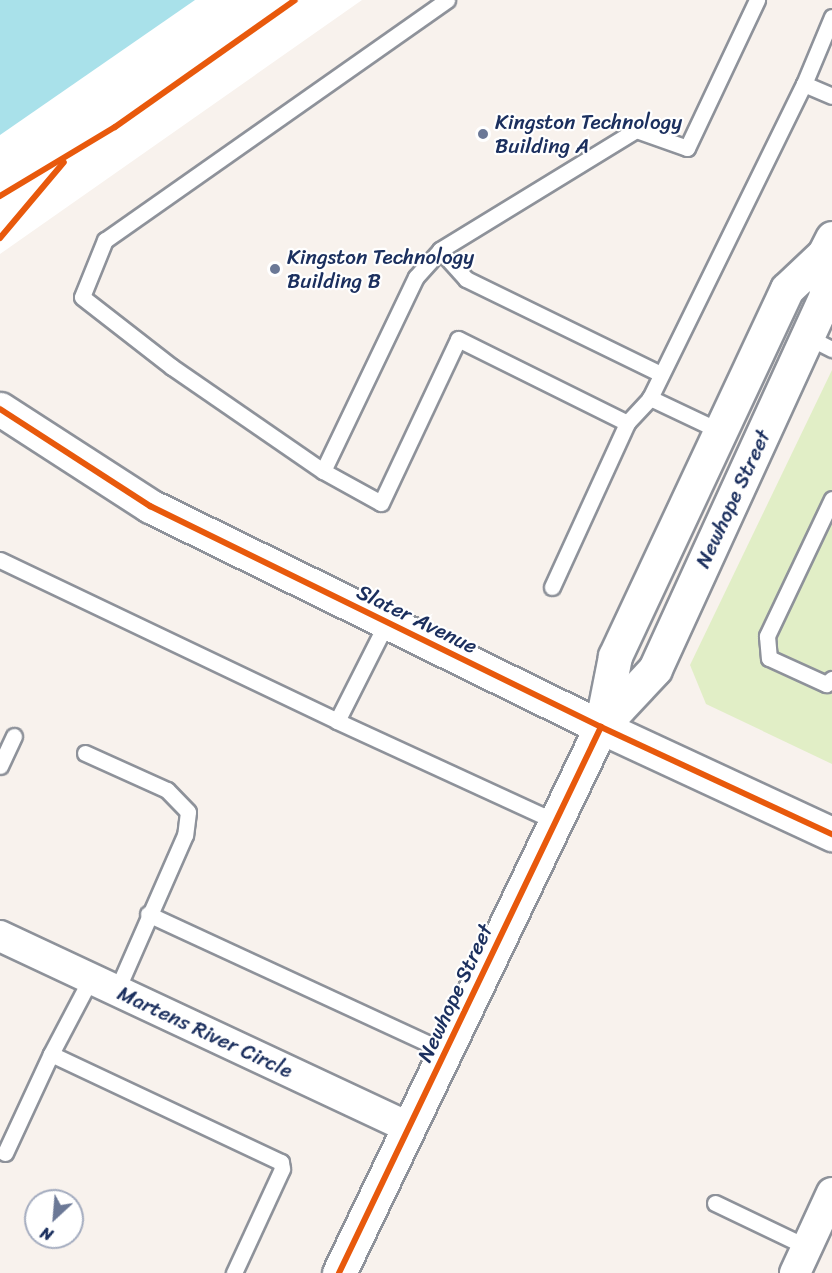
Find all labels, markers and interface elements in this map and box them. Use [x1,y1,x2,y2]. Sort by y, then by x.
place label: Kingston Technology Building A [495,109,683,159]
marker: Kingston Technology Building A [476,127,490,141]
place label: Kingston Technology Building B [287,244,475,294]
marker: Kingston Technology Building B [268,262,282,276]
street label: Newhope Street [690,426,776,572]
street label: Slater Avenue [353,579,481,659]
street label: Newhope Street [412,920,498,1066]
street label: Martens River Circle [113,980,297,1084]
north arrow [24,1189,84,1249]
text: N [35,1218,58,1249]

